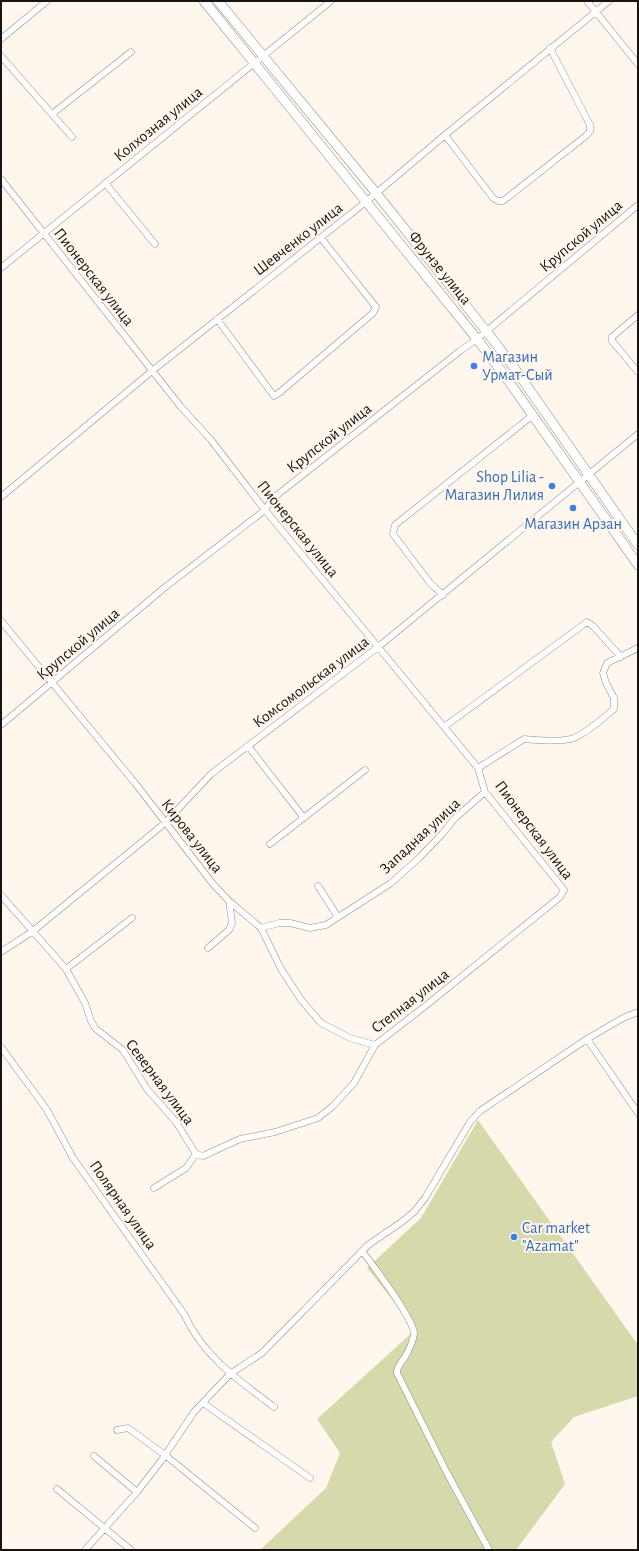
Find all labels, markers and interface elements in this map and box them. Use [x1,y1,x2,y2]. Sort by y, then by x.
street label: Колхозная улица [111,84,206,165]
street label: Крупской улица [537,197,626,276]
street label: Шевченко улица [250,199,346,279]
street label: Пионерская улица [50,225,137,330]
street label: Фрунзе улица [405,228,474,309]
place label: Магазин Урмат-Сый [482,349,553,383]
marker: Магазин Урмат-Сый [469,361,479,371]
street label: Крупской улица [284,400,375,477]
place label: Shop Lilia - Магазин Лилия [444,469,544,503]
street label: Пионерская улица [254,478,342,581]
marker: Shop Lilia - Магазин Лилия [547,481,557,491]
marker: Магазин Арзан [568,503,578,513]
place label: Магазин Арзан [524,516,622,532]
street label: Крупской улица [34,605,123,684]
street label: Комсомольская улица [250,633,373,732]
street label: Пионерская улица [491,778,576,883]
street label: Западная улица [377,795,464,878]
street label: Кирова улица [158,796,226,877]
street label: Степная улица [368,966,452,1037]
street label: Северная улица [122,1036,197,1128]
street label: Полярная улица [86,1158,160,1253]
place label: Car market "Azamat" [522,1220,590,1254]
marker: Car market "Azamat" [509,1232,519,1242]

